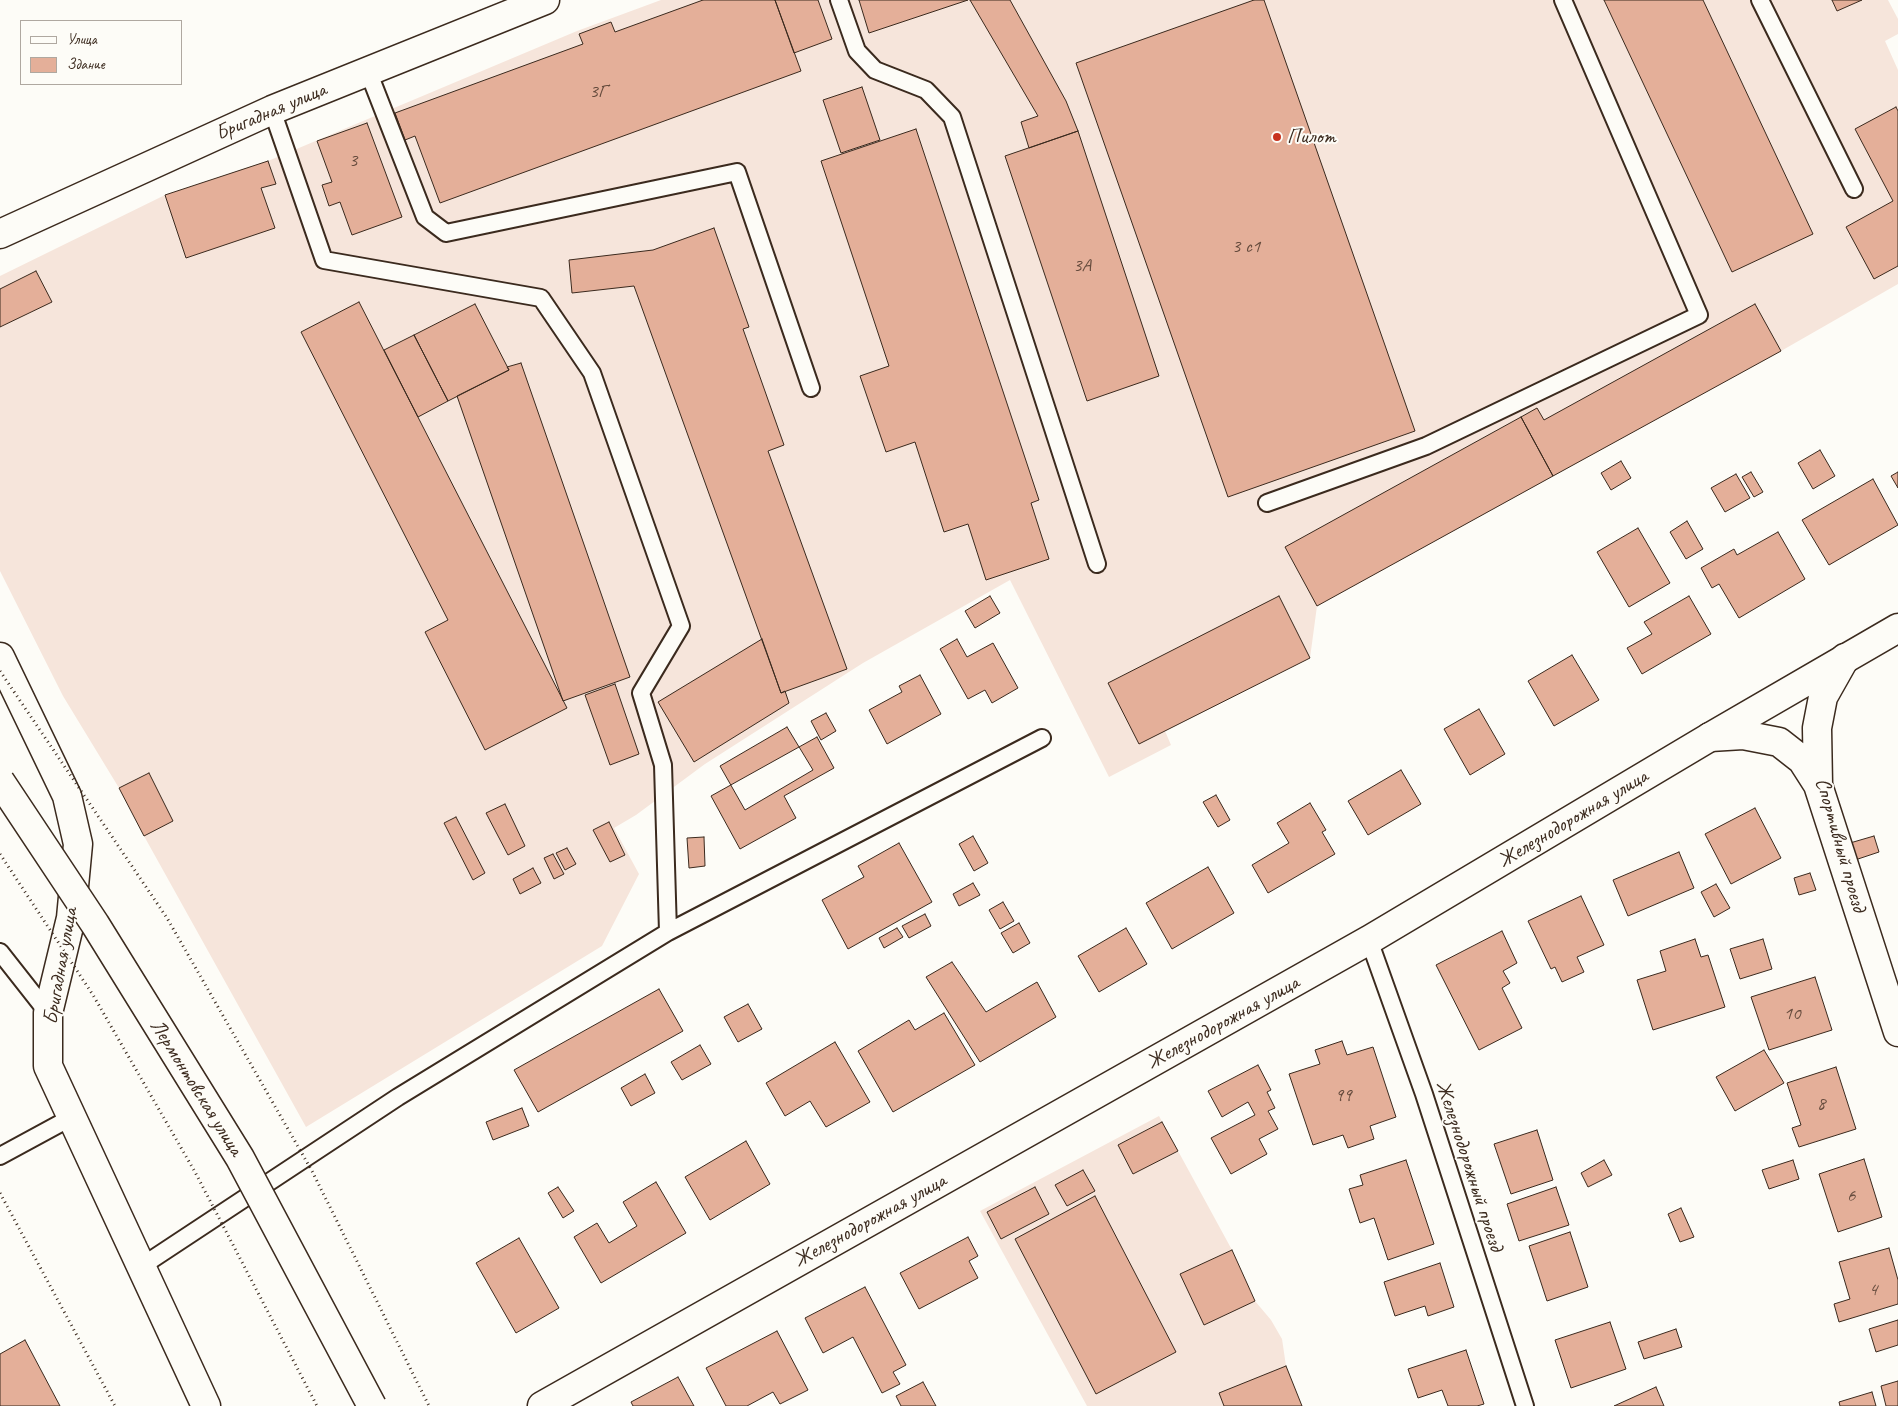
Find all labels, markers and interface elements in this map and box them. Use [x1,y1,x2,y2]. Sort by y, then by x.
legend [20,20,182,85]
text: Улица [67,30,97,49]
text: Здание [67,55,105,74]
street label: Бригадная улица [212,77,330,147]
house number: 3Г [589,81,607,103]
place label: Пилот [1287,124,1336,150]
marker: Пилот [1271,131,1283,143]
house number: 3 [349,150,357,172]
house number: 3 с1 [1232,236,1260,258]
house number: 3А [1073,255,1091,277]
street label: Железнодорожная улица [1493,764,1653,874]
street label: Спортивный проезд [1809,775,1871,915]
street label: Бригадная улица [38,906,84,1026]
street label: Железнодорожная улица [1142,971,1304,1075]
house number: 10 [1783,1003,1801,1025]
street label: Лермонтовская улица [144,1015,248,1161]
street label: Железнодорожный проезд [1430,1078,1508,1254]
house number: 99 [1334,1085,1352,1107]
house number: 8 [1817,1093,1825,1115]
street label: Железнодорожная улица [789,1169,951,1273]
house number: 6 [1847,1185,1855,1207]
house number: 4 [1869,1279,1877,1301]

